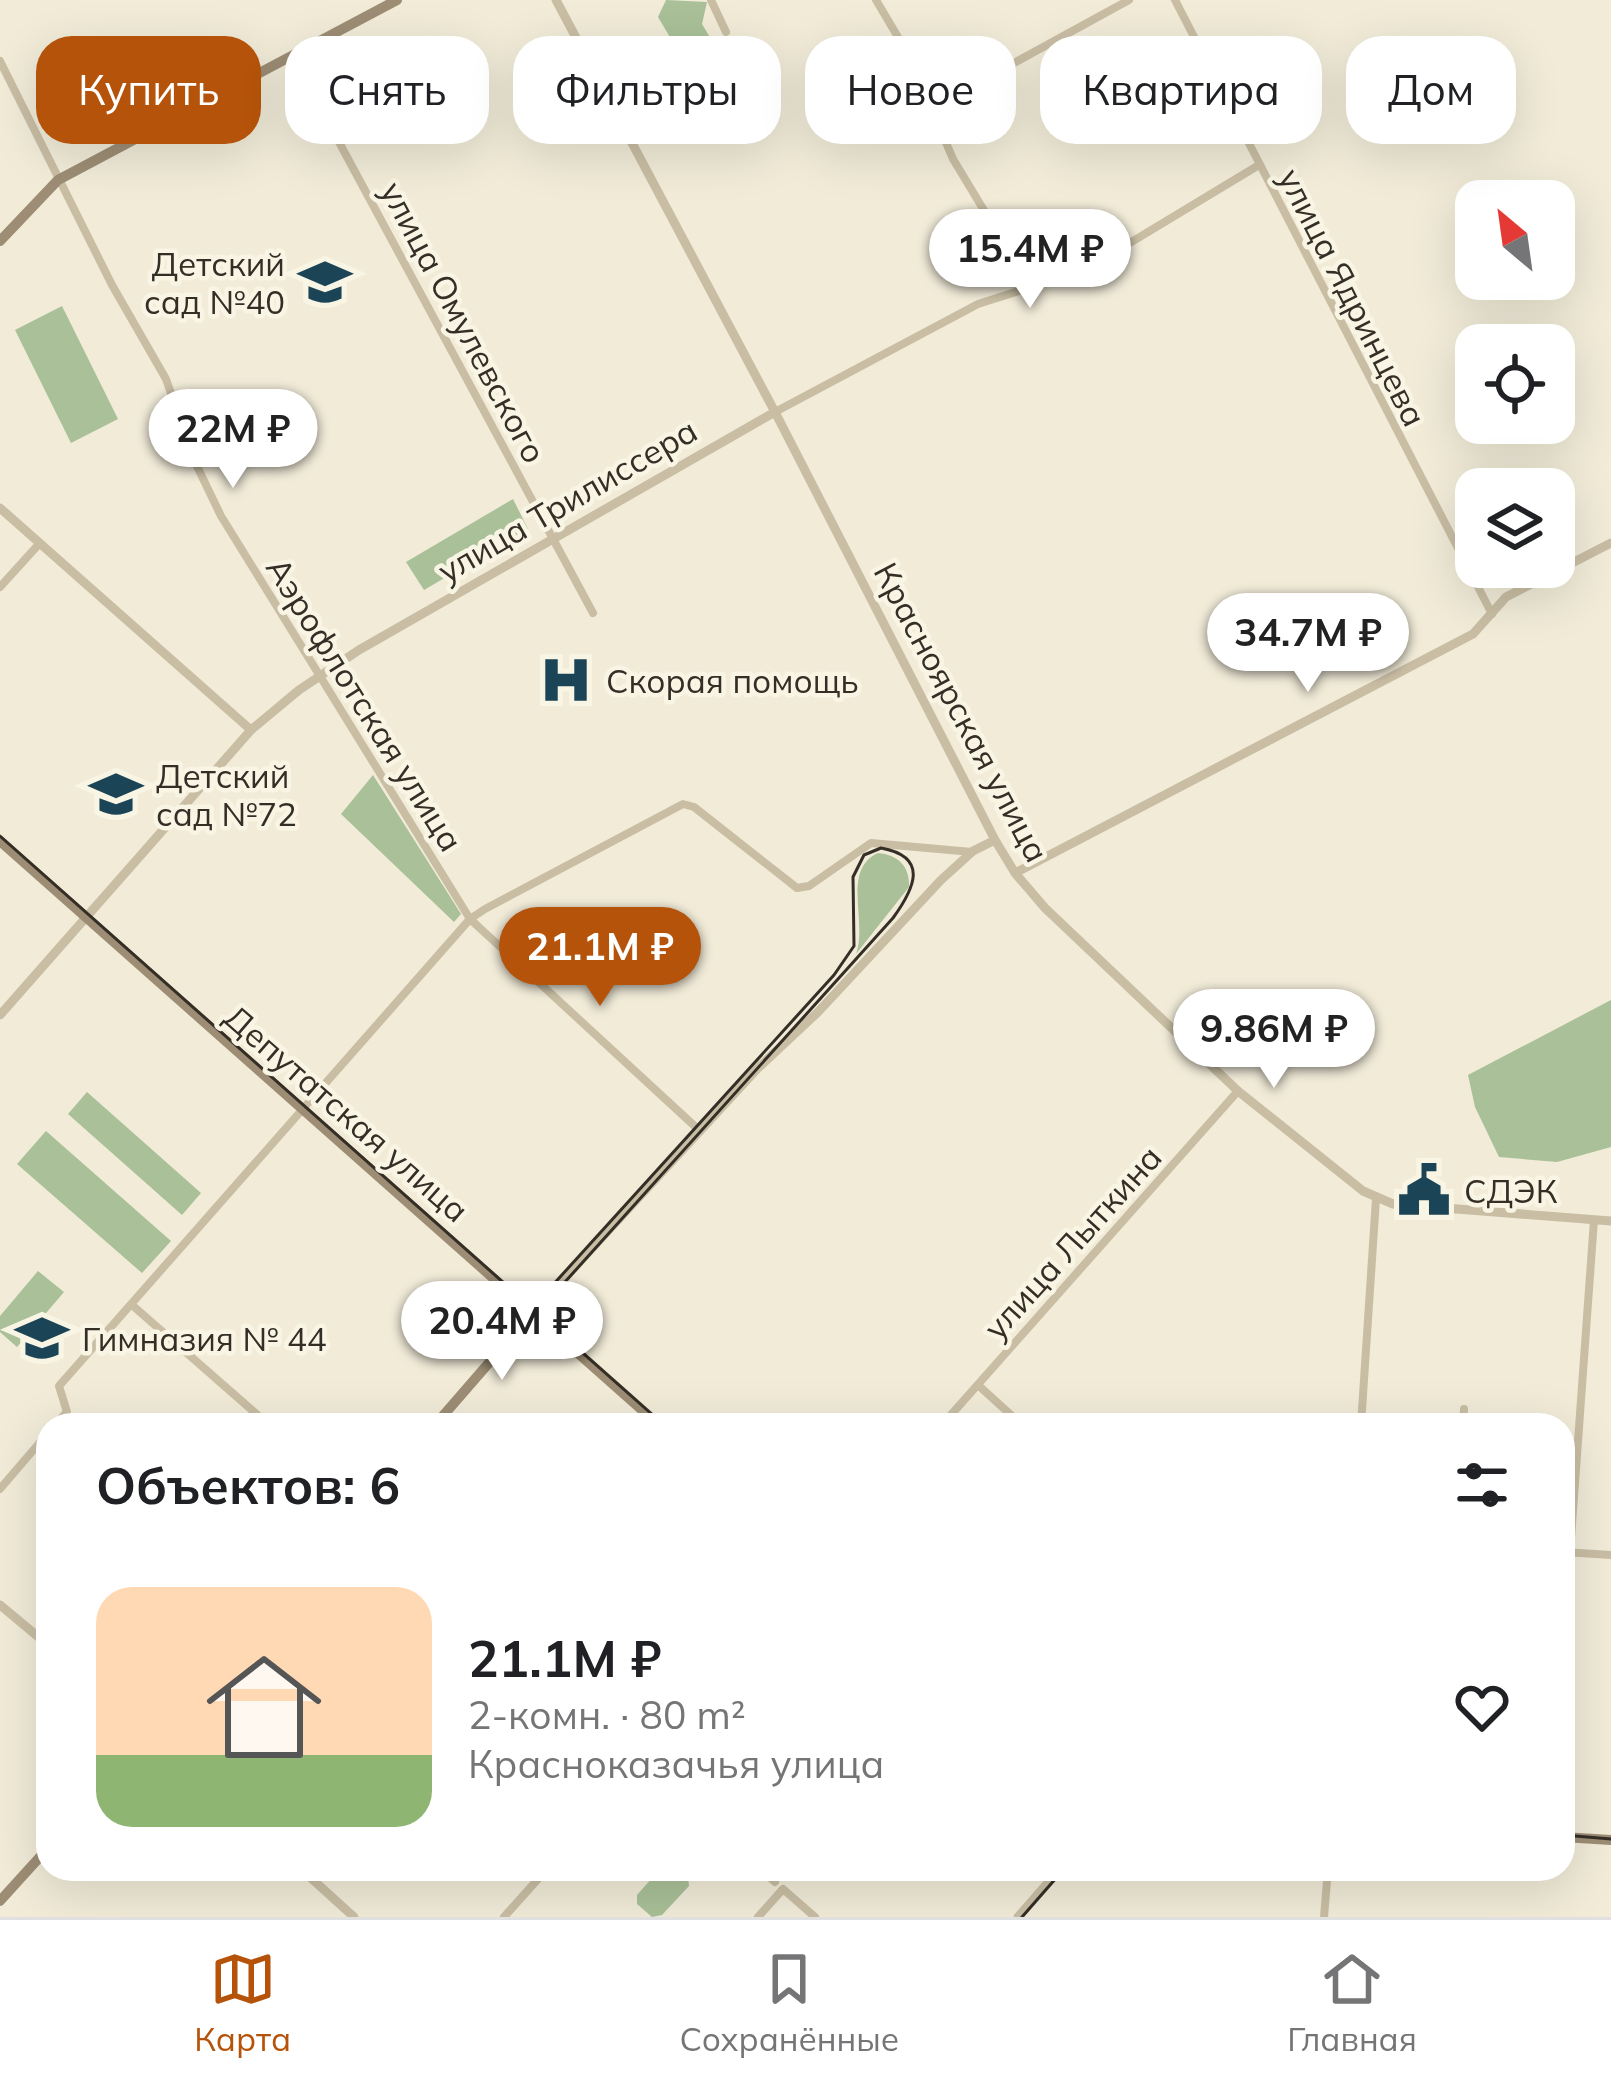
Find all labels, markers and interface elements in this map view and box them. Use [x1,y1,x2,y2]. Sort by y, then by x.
chip: Купить [36,36,261,144]
chip: Снять [285,36,489,144]
chip: Фильтры [513,36,781,144]
chip: Новое [805,36,1016,144]
chip: Квартира [1040,36,1322,144]
chip: Дом [1346,36,1516,144]
street label: улица Ядринцева [1270,161,1436,433]
street label: улица Омулевского [372,174,556,470]
north arrow [1455,180,1575,300]
map controls [1455,180,1575,588]
pin: 15.4M ₽ [919,209,1141,311]
text: 15.4M ₽ [956,223,1104,272]
place label: Детский сад №40 [144,243,285,322]
school or university icon: Детский сад №40 [296,253,354,311]
button: locate [1455,324,1575,444]
pin: 22M ₽ [149,389,317,491]
text: 22M ₽ [176,403,290,452]
street label: улица Трилиссера [430,409,704,591]
button: layers [1455,468,1575,588]
street label: Аэрофлотская улица [258,550,472,858]
street label: Красноярская улица [866,555,1058,869]
pin: 34.7M ₽ [1197,593,1419,695]
text: 34.7M ₽ [1234,607,1382,656]
hospital icon: Скорая помощь [537,651,595,709]
place label: Скорая помощь [606,660,859,701]
place label: Детский сад №72 [156,755,297,834]
school or university icon: Детский сад №72 [87,765,145,823]
pin: 21.1M ₽ [489,907,711,1009]
text: 21.1M ₽ [526,921,674,970]
pin: 9.86M ₽ [1163,989,1385,1091]
street label: Депутатская улица [217,996,477,1230]
text: 9.86M ₽ [1200,1003,1348,1052]
street label: улица Лыткина [974,1137,1170,1347]
public building icon: СДЭК [1395,1161,1453,1219]
place label: СДЭК [1464,1170,1558,1211]
pin: 20.4M ₽ [391,1281,613,1383]
text: 20.4M ₽ [428,1295,576,1344]
school or university icon: Гимназия № 44 [13,1309,71,1367]
place label: Гимназия № 44 [82,1318,327,1359]
icon: filters [1449,1452,1515,1518]
text: Объектов: 6 [96,1453,400,1517]
text: 21.1M ₽ [468,1626,661,1690]
icon: home [192,1635,336,1779]
icon: heart [1449,1674,1515,1740]
text: 2-комн. · 80 m² [468,1690,746,1739]
text: Красноказачья улица [468,1739,884,1788]
tab: Карта [194,1946,291,2059]
tab: Сохранённые [679,1946,899,2059]
tab: Главная [1287,1946,1417,2059]

